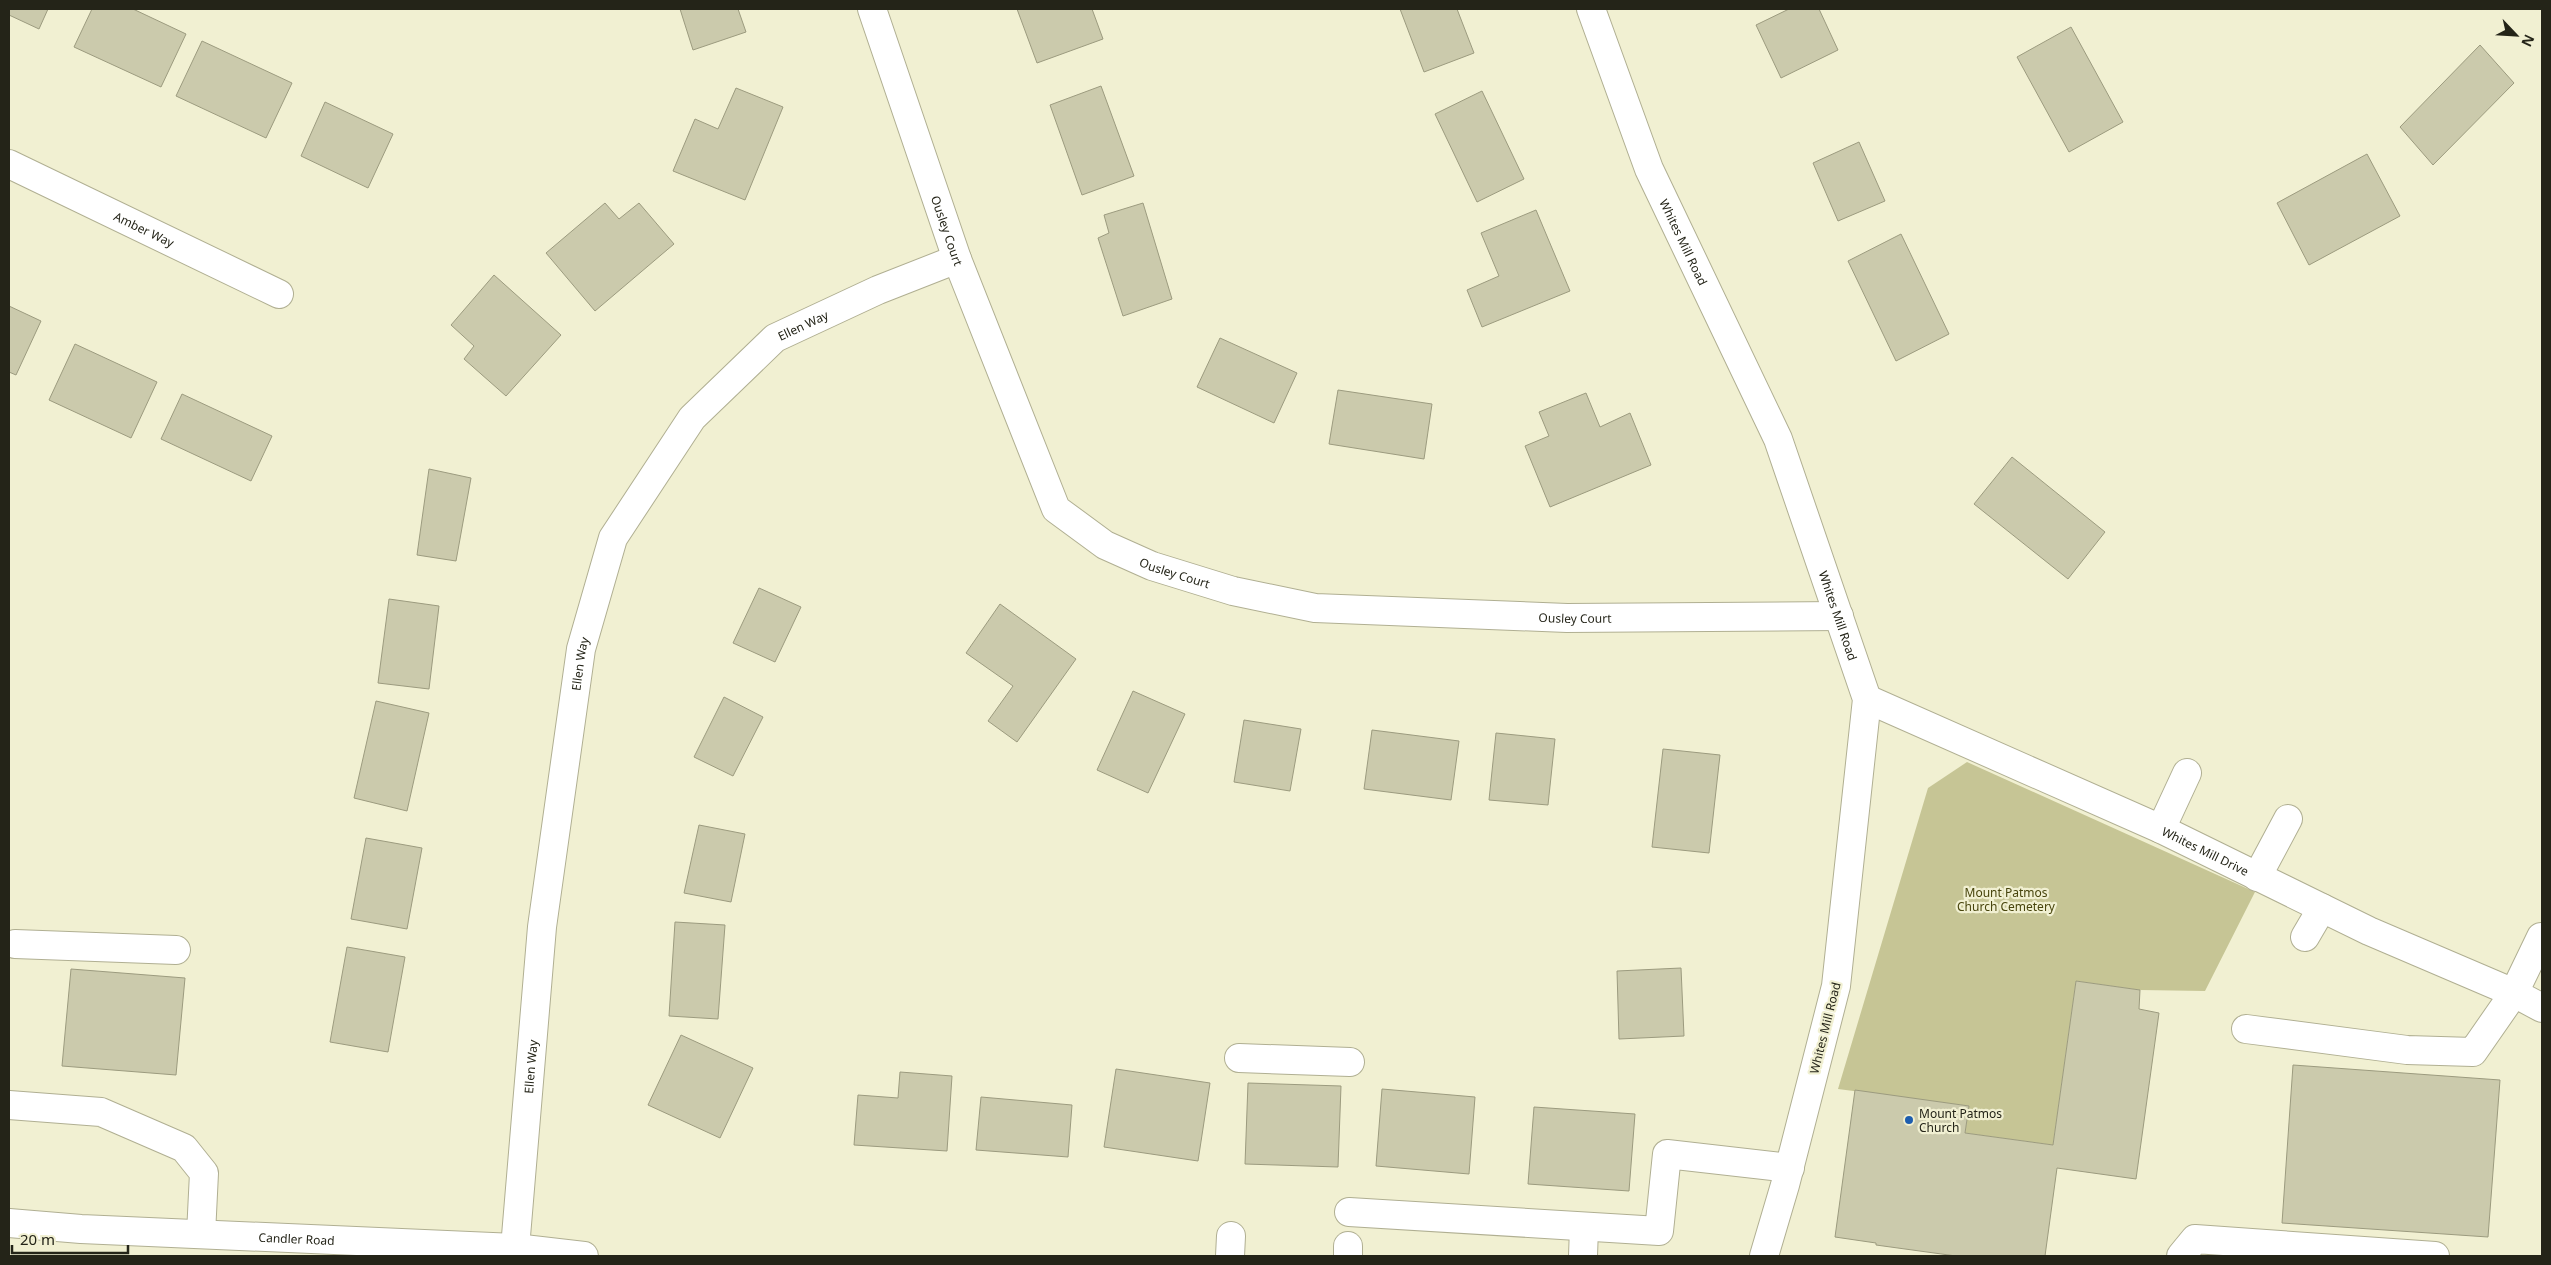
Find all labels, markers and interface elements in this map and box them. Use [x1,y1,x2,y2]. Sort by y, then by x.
north arrow [2491,10,2541,60]
text: N [2517,32,2539,50]
street label: Ousley Court [928,193,968,269]
street label: Whites Mill Road [1656,196,1712,288]
street label: Amber Way [111,207,178,251]
street label: Ellen Way [775,306,832,344]
street label: Ousley Court [1137,553,1213,592]
street label: Whites Mill Road [1815,568,1862,663]
street label: Ousley Court [1538,608,1612,627]
street label: Ellen Way [567,634,593,692]
street label: Whites Mill Drive [2159,822,2252,879]
park label: Mount Patmos Church Cemetery [1957,884,2056,915]
street label: Whites Mill Road [1805,980,1845,1076]
street label: Ellen Way [520,1038,541,1094]
place label: Mount Patmos Church [1919,1105,2002,1136]
marker: Mount Patmos Church [1903,1114,1915,1126]
scale bar [12,1222,129,1254]
street label: Candler Road [258,1228,335,1249]
text: 20 m [20,1229,55,1249]

